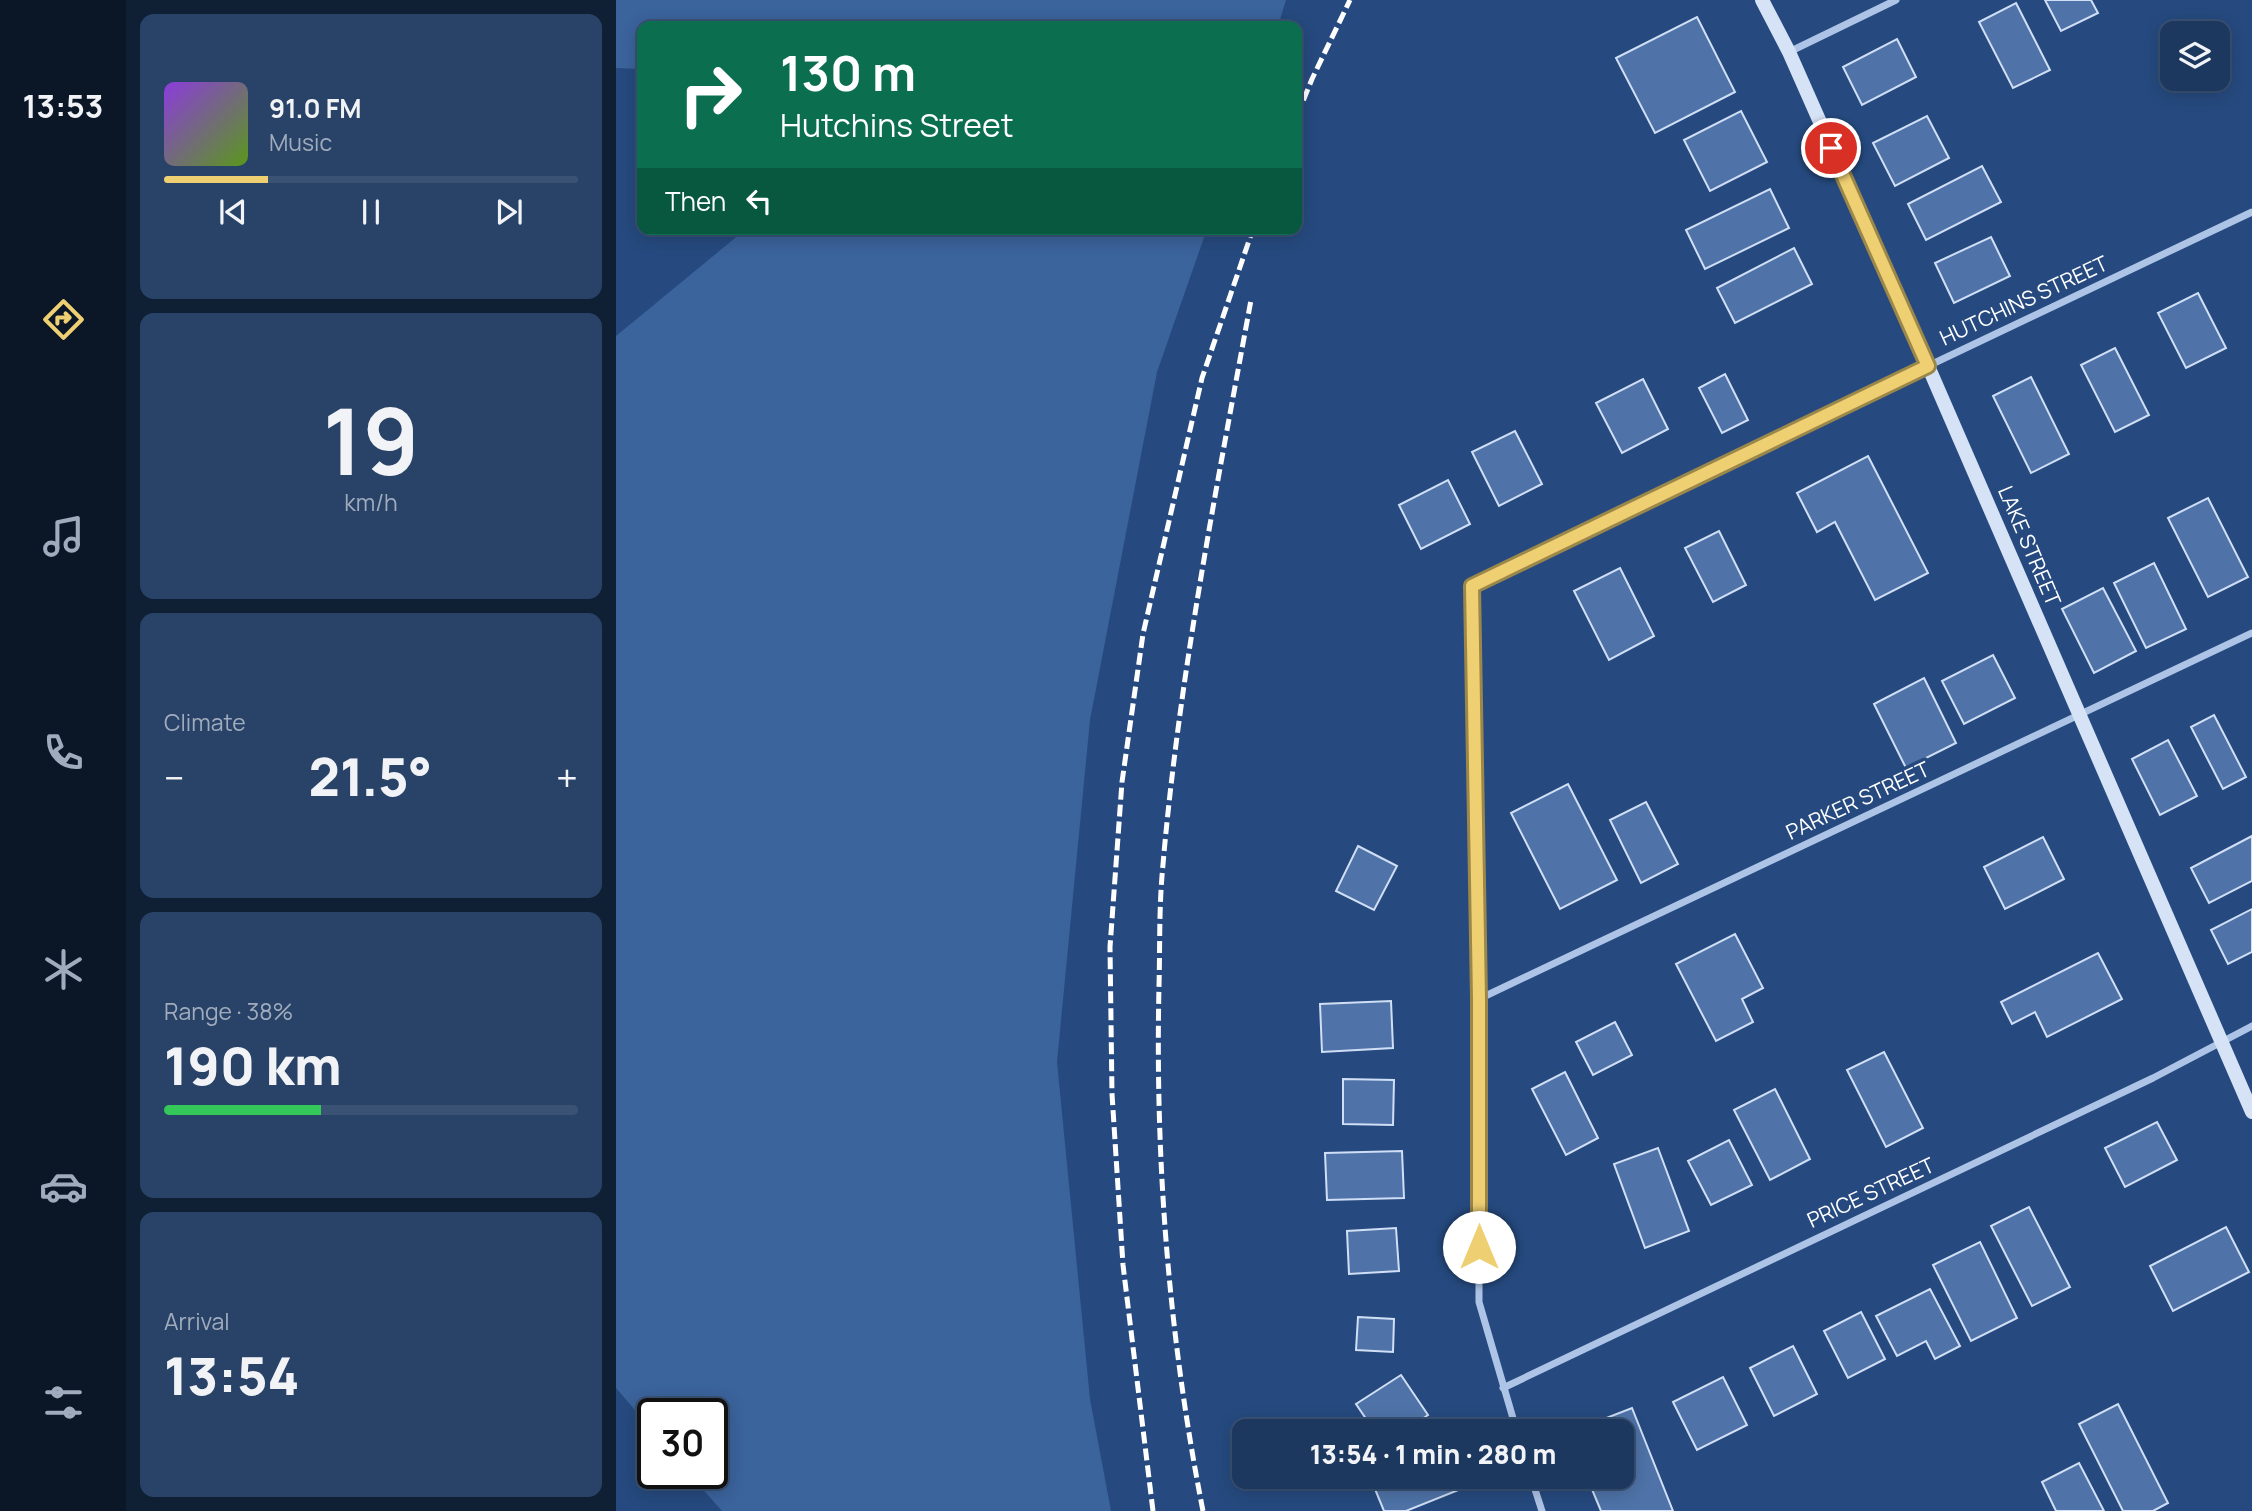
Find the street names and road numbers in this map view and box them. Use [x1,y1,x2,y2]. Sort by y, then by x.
street label: HUTCHINS STREET [1935,249,2113,351]
street label: LAKE STREET [1992,481,2068,610]
street label: PARKER STREET [1781,754,1934,846]
street label: PRICE STREET [1802,1150,1939,1234]

